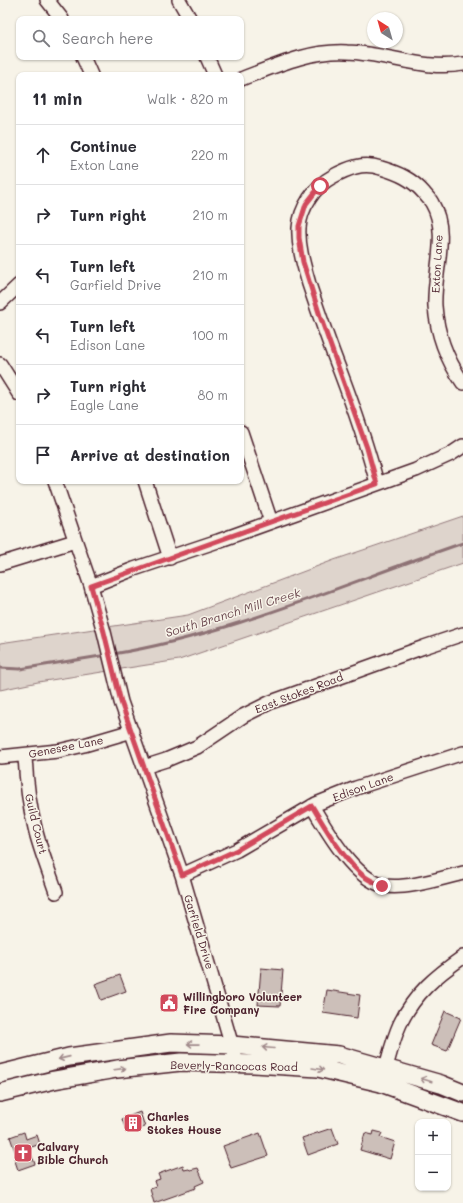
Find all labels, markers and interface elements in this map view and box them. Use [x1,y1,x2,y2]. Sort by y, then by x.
north arrow [367,12,403,48]
search box [16,16,244,60]
icon: search [30,27,52,49]
text: Search here [62,28,153,48]
text: 11 min [32,87,82,109]
text: Walk · 820 m [147,90,228,107]
text: Continue [70,136,137,156]
icon: ahead [32,144,54,166]
text: 220 m [191,146,228,163]
text: Exton Lane [70,156,139,173]
route start [311,177,329,195]
icon: right [32,204,54,226]
text: Turn right [70,205,147,225]
text: 210 m [192,206,228,223]
street label: Exton Lane [427,234,446,294]
text: Turn left [70,256,135,276]
icon: left [32,264,54,286]
text: 210 m [192,266,228,283]
text: Garfield Drive [70,276,161,293]
text: Turn left [70,316,135,336]
icon: left [32,324,54,346]
text: 100 m [192,326,228,343]
text: Edison Lane [70,336,145,353]
text: Turn right [70,376,147,396]
icon: right [32,384,54,406]
text: 80 m [198,386,228,403]
text: Eagle Lane [70,396,139,413]
icon: arrive [32,444,54,466]
text: Arrive at destination [70,445,230,465]
water label: South Branch Mill Creek [163,584,303,640]
street label: East Stokes Road [253,669,345,716]
street label: Genesee Lane [27,732,105,761]
street label: Edison Lane [330,769,395,804]
street label: Guild Court [22,792,51,856]
route end [373,877,391,895]
street label: Garfield Drive [181,893,218,971]
place label: Willingboro Volunteer Fire Company [183,989,302,1017]
public building icon: Willingboro Volunteer Fire Company [158,992,180,1014]
one-way arrow [187,1040,200,1047]
one-way arrow [262,1044,275,1052]
one-way arrow [58,1055,71,1062]
street label: Beverly-Rancocas Road [170,1057,298,1074]
one-way arrow [113,1065,126,1073]
one-way arrow [311,1065,324,1073]
one-way arrow [420,1076,433,1083]
place label: Charles Stokes House [147,1109,222,1137]
building icon: Charles Stokes House [122,1112,144,1134]
map controls [415,1119,451,1191]
button: + [415,1119,451,1155]
place label: Calvary Bible Church [37,1139,108,1167]
church icon: Calvary Bible Church [12,1142,34,1164]
button: − [415,1155,451,1191]

